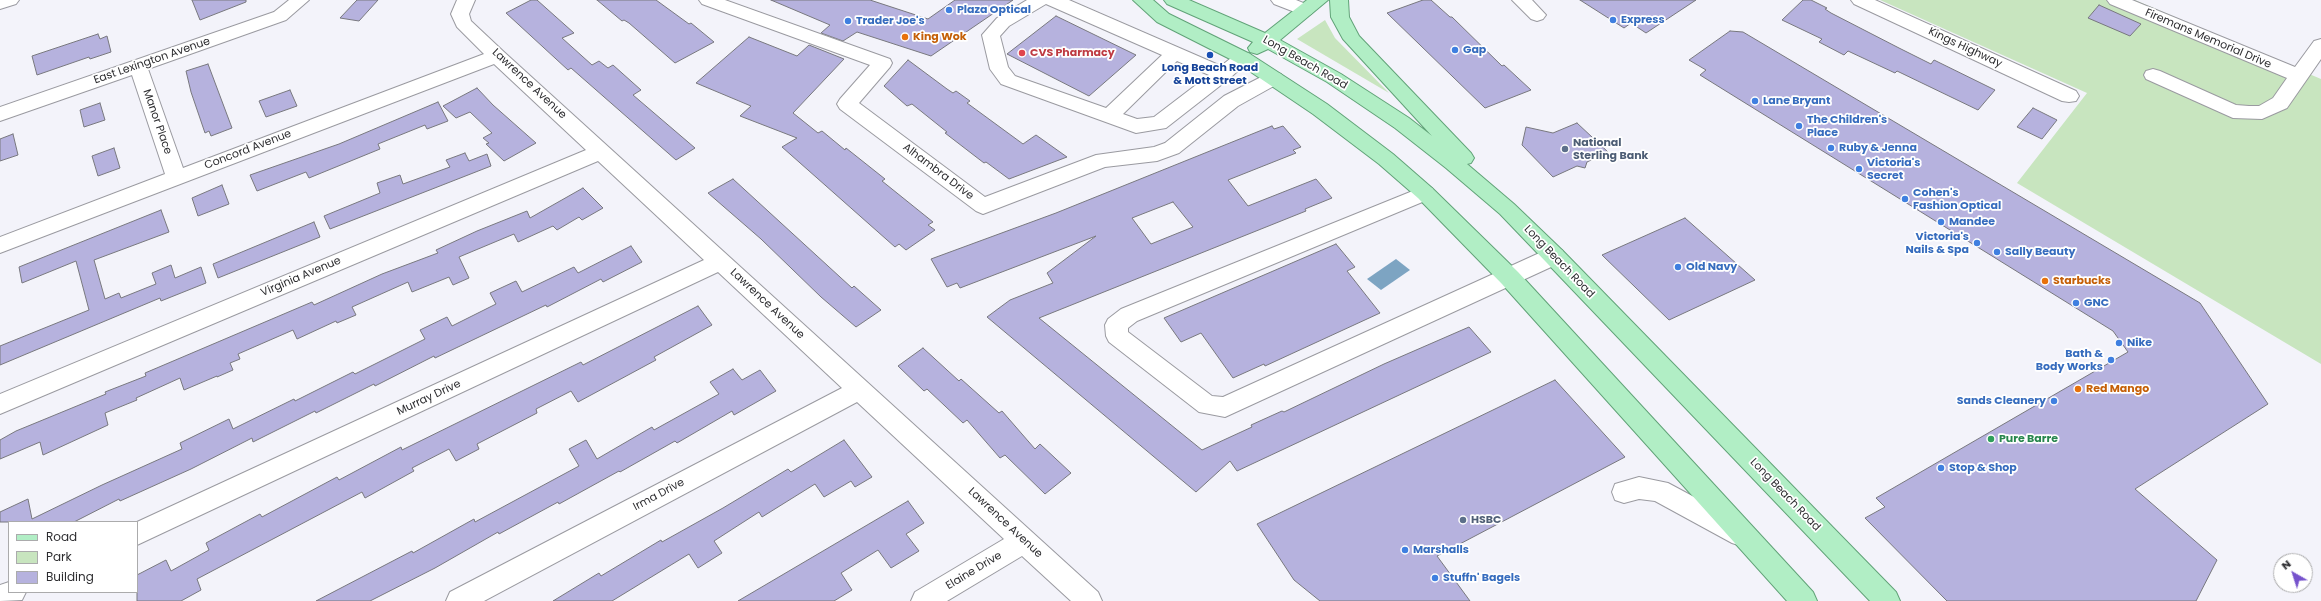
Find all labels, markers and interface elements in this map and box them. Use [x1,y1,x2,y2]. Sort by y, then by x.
place label: Plaza Optical [957,3,1031,17]
marker: Plaza Optical [944,5,954,15]
street label: Firemans Memorial Drive [2143,6,2273,72]
place label: Express [1621,13,1665,27]
place label: Trader Joe's [856,14,925,28]
marker: Express [1608,15,1618,25]
marker: Trader Joe's [843,16,853,26]
street label: Kings Highway [1926,25,2004,71]
place label: King Wok [913,30,967,44]
marker: King Wok [900,32,910,42]
street label: Long Beach Road [1260,33,1350,93]
street label: East Lexington Avenue [92,35,212,87]
place label: Gap [1463,43,1486,57]
marker: Gap [1450,45,1460,55]
street label: Lawrence Avenue [489,46,569,122]
place label: CVS Pharmacy [1030,46,1115,60]
marker: CVS Pharmacy [1017,48,1027,58]
marker: Long Beach Road & Mott Street [1205,50,1215,60]
place label: Long Beach Road & Mott Street [1162,61,1258,87]
street label: Manor Place [140,88,174,156]
place label: Lane Bryant [1763,94,1830,108]
marker: Lane Bryant [1750,96,1760,106]
place label: The Children's Place [1807,113,1887,139]
marker: The Children's Place [1794,121,1804,131]
street label: Concord Avenue [203,127,293,173]
place label: National Sterling Bank [1573,136,1648,162]
street label: Alhambra Drive [900,141,976,203]
place label: Ruby & Jenna [1839,141,1917,155]
marker: Ruby & Jenna [1826,143,1836,153]
marker: National Sterling Bank [1560,144,1570,154]
place label: Victoria's Secret [1867,156,1920,182]
marker: Victoria's Secret [1854,164,1864,174]
place label: Cohen's Fashion Optical [1913,186,2001,212]
marker: Cohen's Fashion Optical [1900,194,1910,204]
place label: Mandee [1949,215,1995,229]
marker: Mandee [1936,217,1946,227]
street label: Long Beach Road [1521,223,1597,301]
place label: Victoria's Nails & Spa [1905,230,1969,256]
marker: Victoria's Nails & Spa [1972,238,1982,248]
place label: Sally Beauty [2005,245,2075,259]
marker: Sally Beauty [1992,247,2002,257]
street label: Virginia Avenue [259,254,343,300]
place label: Old Navy [1686,260,1737,274]
marker: Old Navy [1673,262,1683,272]
street label: Lawrence Avenue [727,266,807,342]
place label: Starbucks [2053,274,2111,288]
marker: Starbucks [2040,276,2050,286]
place label: GNC [2084,296,2109,310]
marker: GNC [2071,298,2081,308]
place label: Nike [2127,336,2152,350]
marker: Nike [2114,338,2124,348]
place label: Bath & Body Works [2036,347,2103,373]
marker: Bath & Body Works [2106,355,2116,365]
street label: Murray Drive [395,377,463,419]
place label: Red Mango [2086,382,2149,396]
marker: Red Mango [2073,384,2083,394]
place label: Sands Cleanery [1957,394,2046,408]
marker: Sands Cleanery [2049,396,2059,406]
place label: Pure Barre [1999,432,2058,446]
marker: Pure Barre [1986,434,1996,444]
street label: Long Beach Road [1747,456,1823,534]
place label: Stop & Shop [1949,461,2017,475]
marker: Stop & Shop [1936,463,1946,473]
street label: Irma Drive [631,476,687,514]
street label: Lawrence Avenue [965,485,1045,561]
place label: HSBC [1471,513,1501,527]
marker: HSBC [1458,515,1468,525]
legend [8,521,138,593]
text: Road [46,528,77,545]
place label: Marshalls [1413,543,1469,557]
marker: Marshalls [1400,545,1410,555]
text: Park [46,548,72,565]
street label: Elaine Drive [944,549,1004,593]
north arrow [2273,553,2313,593]
text: N [2278,556,2294,573]
text: Building [46,568,94,585]
place label: Stuffn' Bagels [1443,571,1520,585]
marker: Stuffn' Bagels [1430,573,1440,583]

